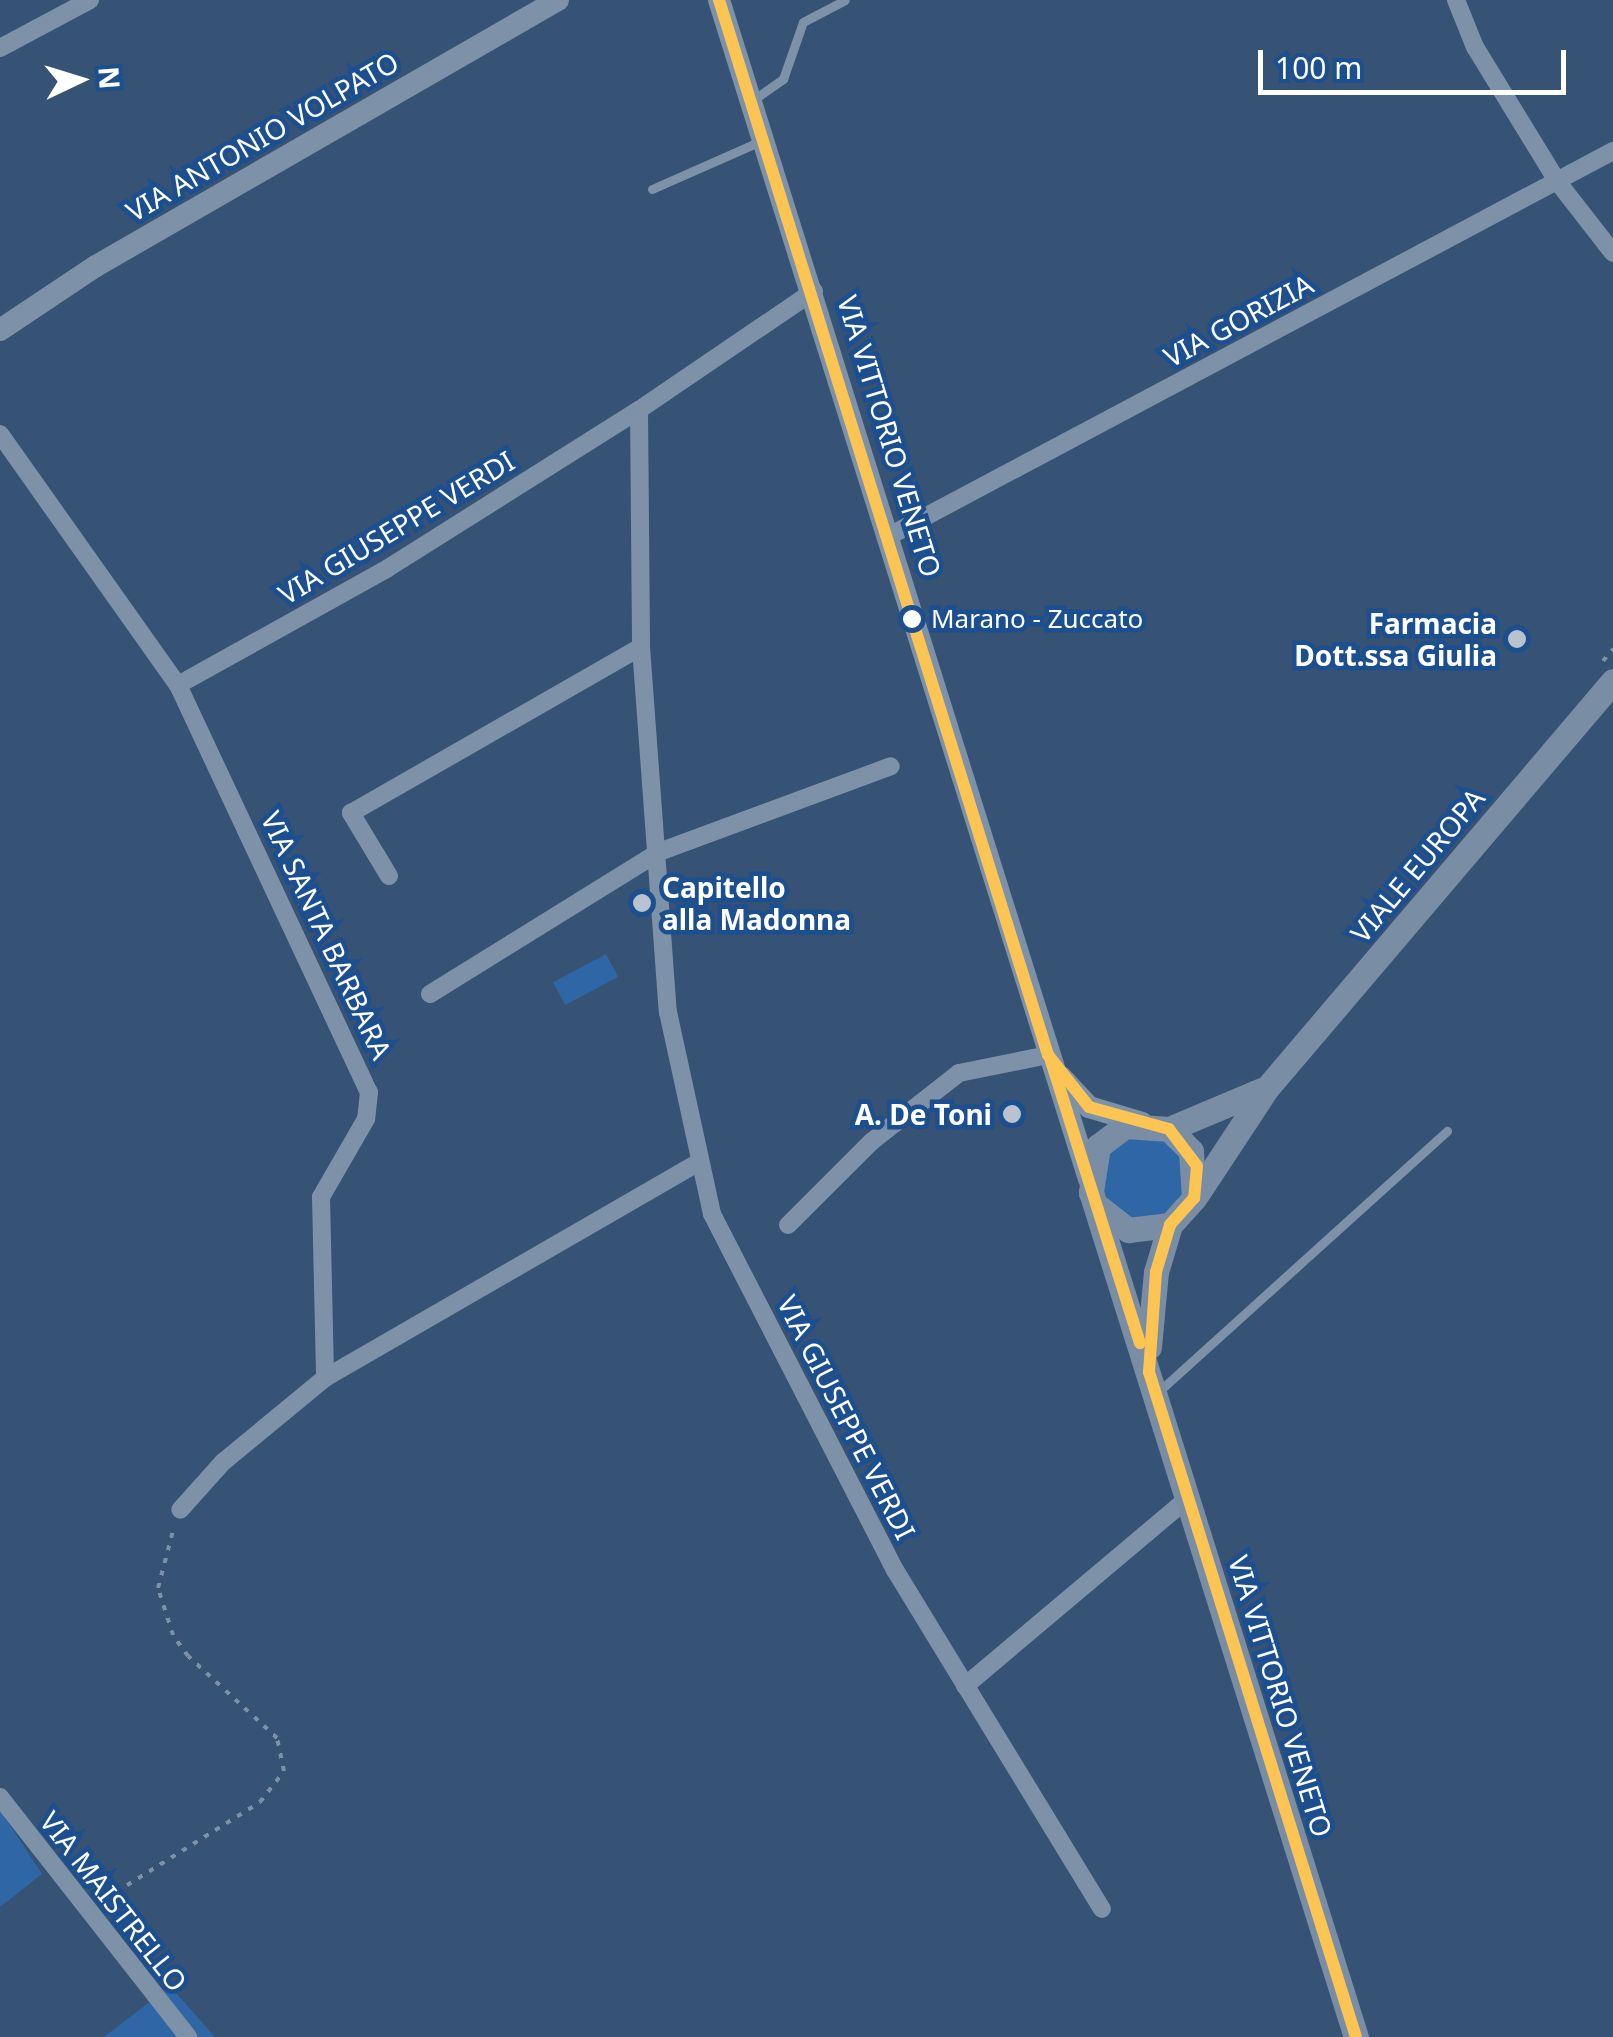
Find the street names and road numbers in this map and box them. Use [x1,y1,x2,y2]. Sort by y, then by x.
street label: VIA ANTONIO VOLPATO [120,44,404,228]
street label: VIA GORIZIA [1158,267,1318,373]
street label: VIA VITTORIO VENETO [831,291,949,581]
street label: VIA GIUSEPPE VERDI [272,443,520,611]
street label: VIALE EUROPA [1343,781,1491,949]
street label: VIA SANTA BARBARA [255,806,399,1064]
street label: VIA GIUSEPPE VERDI [771,1289,923,1545]
street label: VIA VITTORIO VENETO [1222,1551,1340,1841]
street label: VIA MAISTRELLO [33,1804,195,1998]

